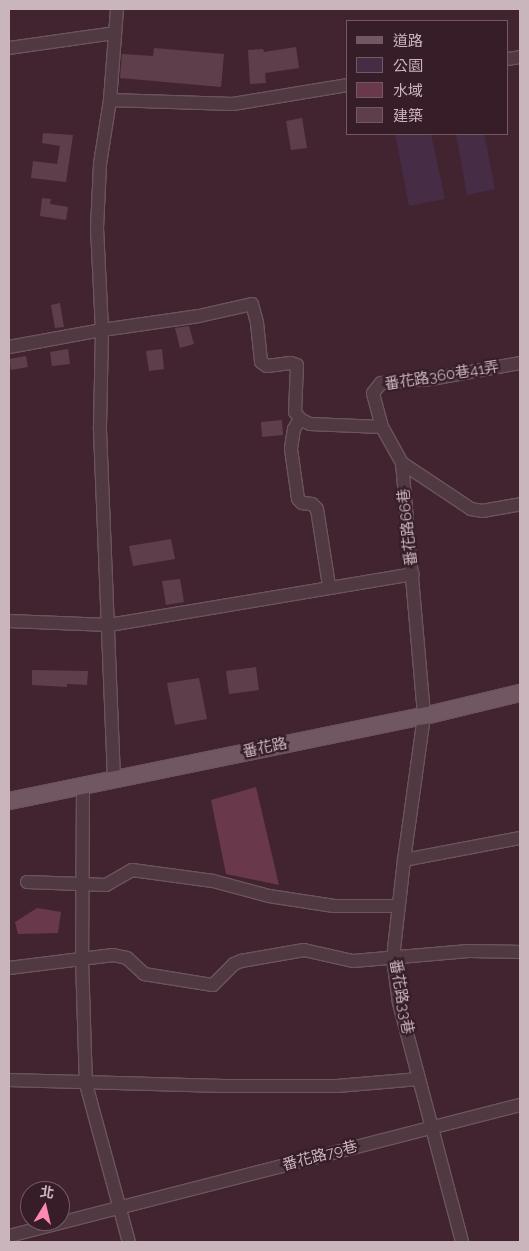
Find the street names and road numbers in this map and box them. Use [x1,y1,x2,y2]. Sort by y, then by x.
street label: 番花路360巷41弄 [383,358,501,394]
street label: 番花路66巷 [395,487,421,567]
street label: 番花路 [241,735,289,761]
street label: 番花路33巷 [386,958,416,1036]
street label: 番花路79巷 [281,1137,359,1175]

